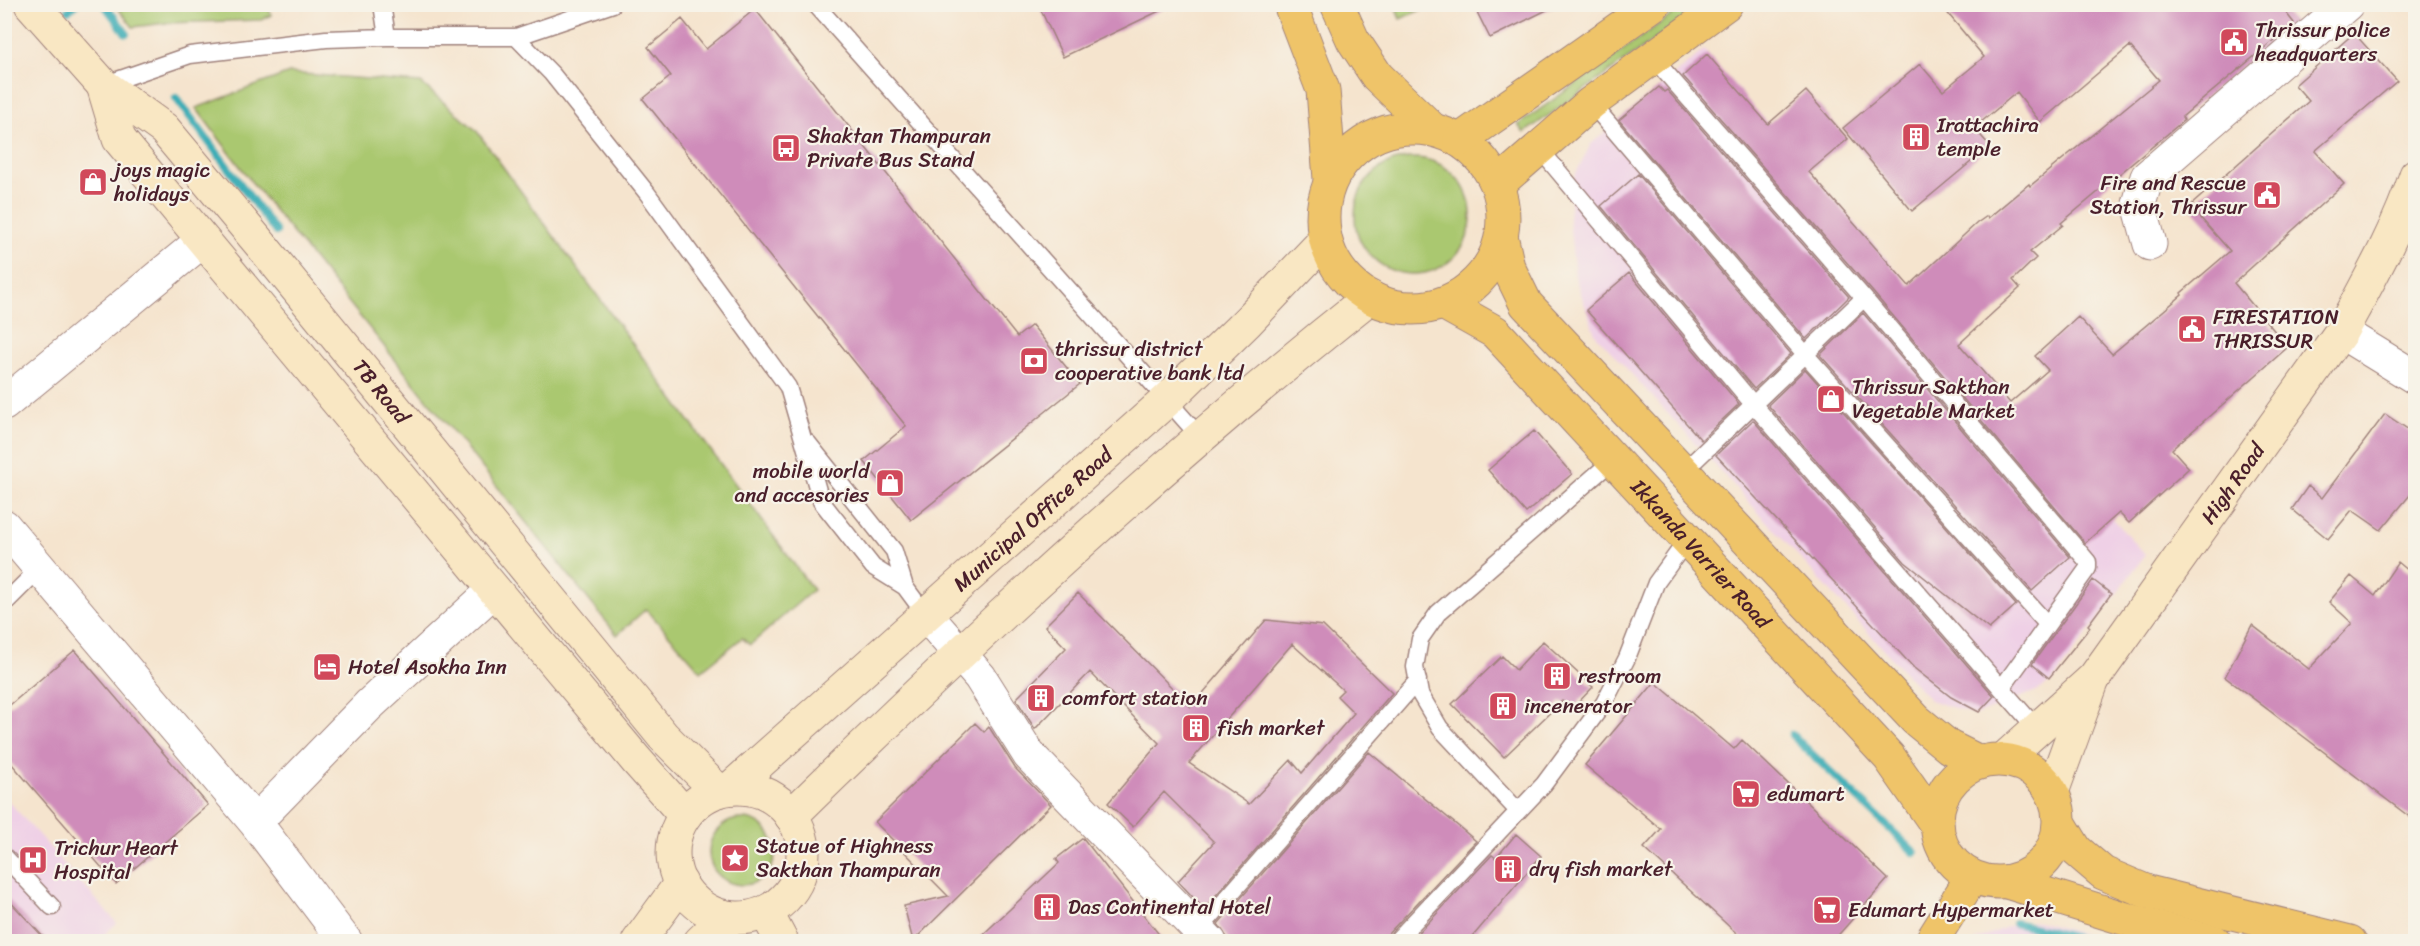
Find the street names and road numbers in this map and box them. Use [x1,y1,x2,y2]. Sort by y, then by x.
street label: TB Road [342,350,421,434]
street label: High Road [2190,433,2276,532]
street label: Municipal Office Road [944,436,1123,602]
street label: Ikkanda Varrier Road [1620,469,1782,639]

